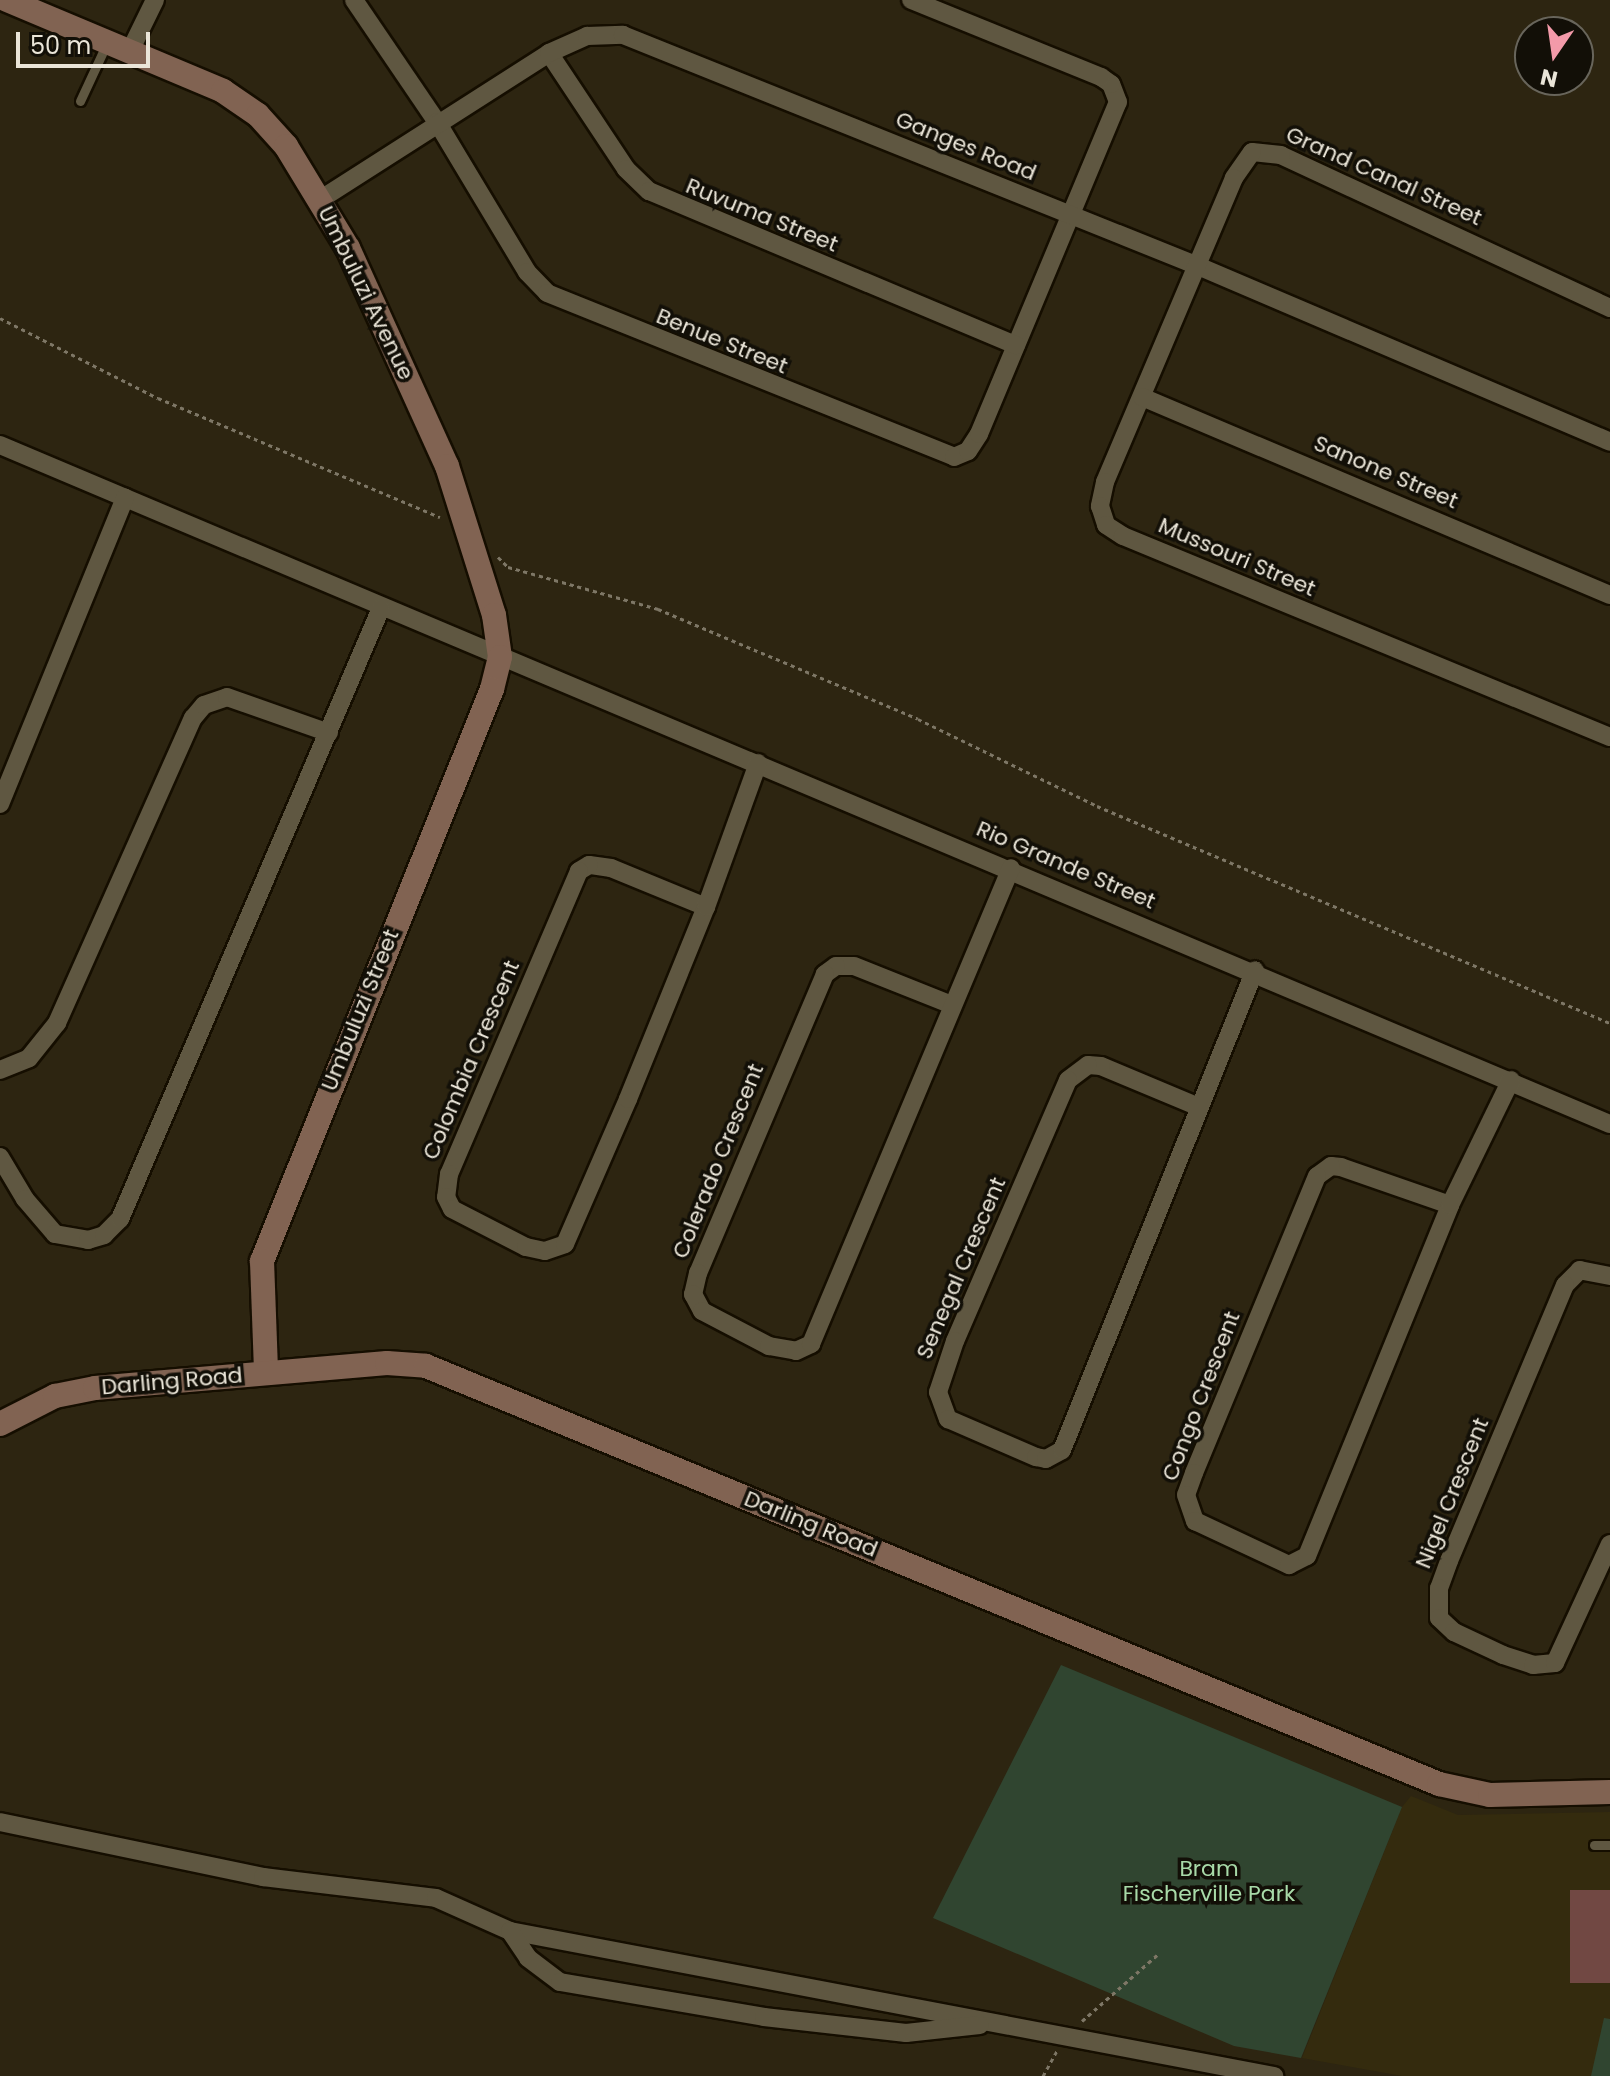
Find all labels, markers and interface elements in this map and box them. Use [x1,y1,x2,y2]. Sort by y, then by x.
scale bar [20,16,154,66]
north arrow [1514,16,1594,96]
text: 50 m [30,29,91,62]
text: N [1537,61,1560,95]
street label: Ganges Road [892,106,1040,186]
street label: Grand Canal Street [1282,121,1486,231]
street label: Ruvuma Street [682,172,842,258]
street label: Umbuluzi Avenue [313,202,419,384]
street label: Benue Street [653,303,791,379]
street label: Sanone Street [1310,430,1462,514]
street label: Mussouri Street [1154,512,1320,602]
street label: Rio Grande Street [973,815,1159,915]
street label: Umbuluzi Street [316,925,404,1095]
street label: Colombia Crescent [417,957,525,1163]
street label: Colerado Crescent [667,1060,769,1262]
street label: Senegal Crescent [911,1173,1011,1363]
street label: Congo Crescent [1157,1308,1245,1484]
street label: Darling Road [100,1362,244,1400]
street label: Nigel Crescent [1410,1414,1494,1572]
street label: Darling Road [740,1485,882,1563]
park label: Bram Fischerville Park [1123,1855,1295,1906]

